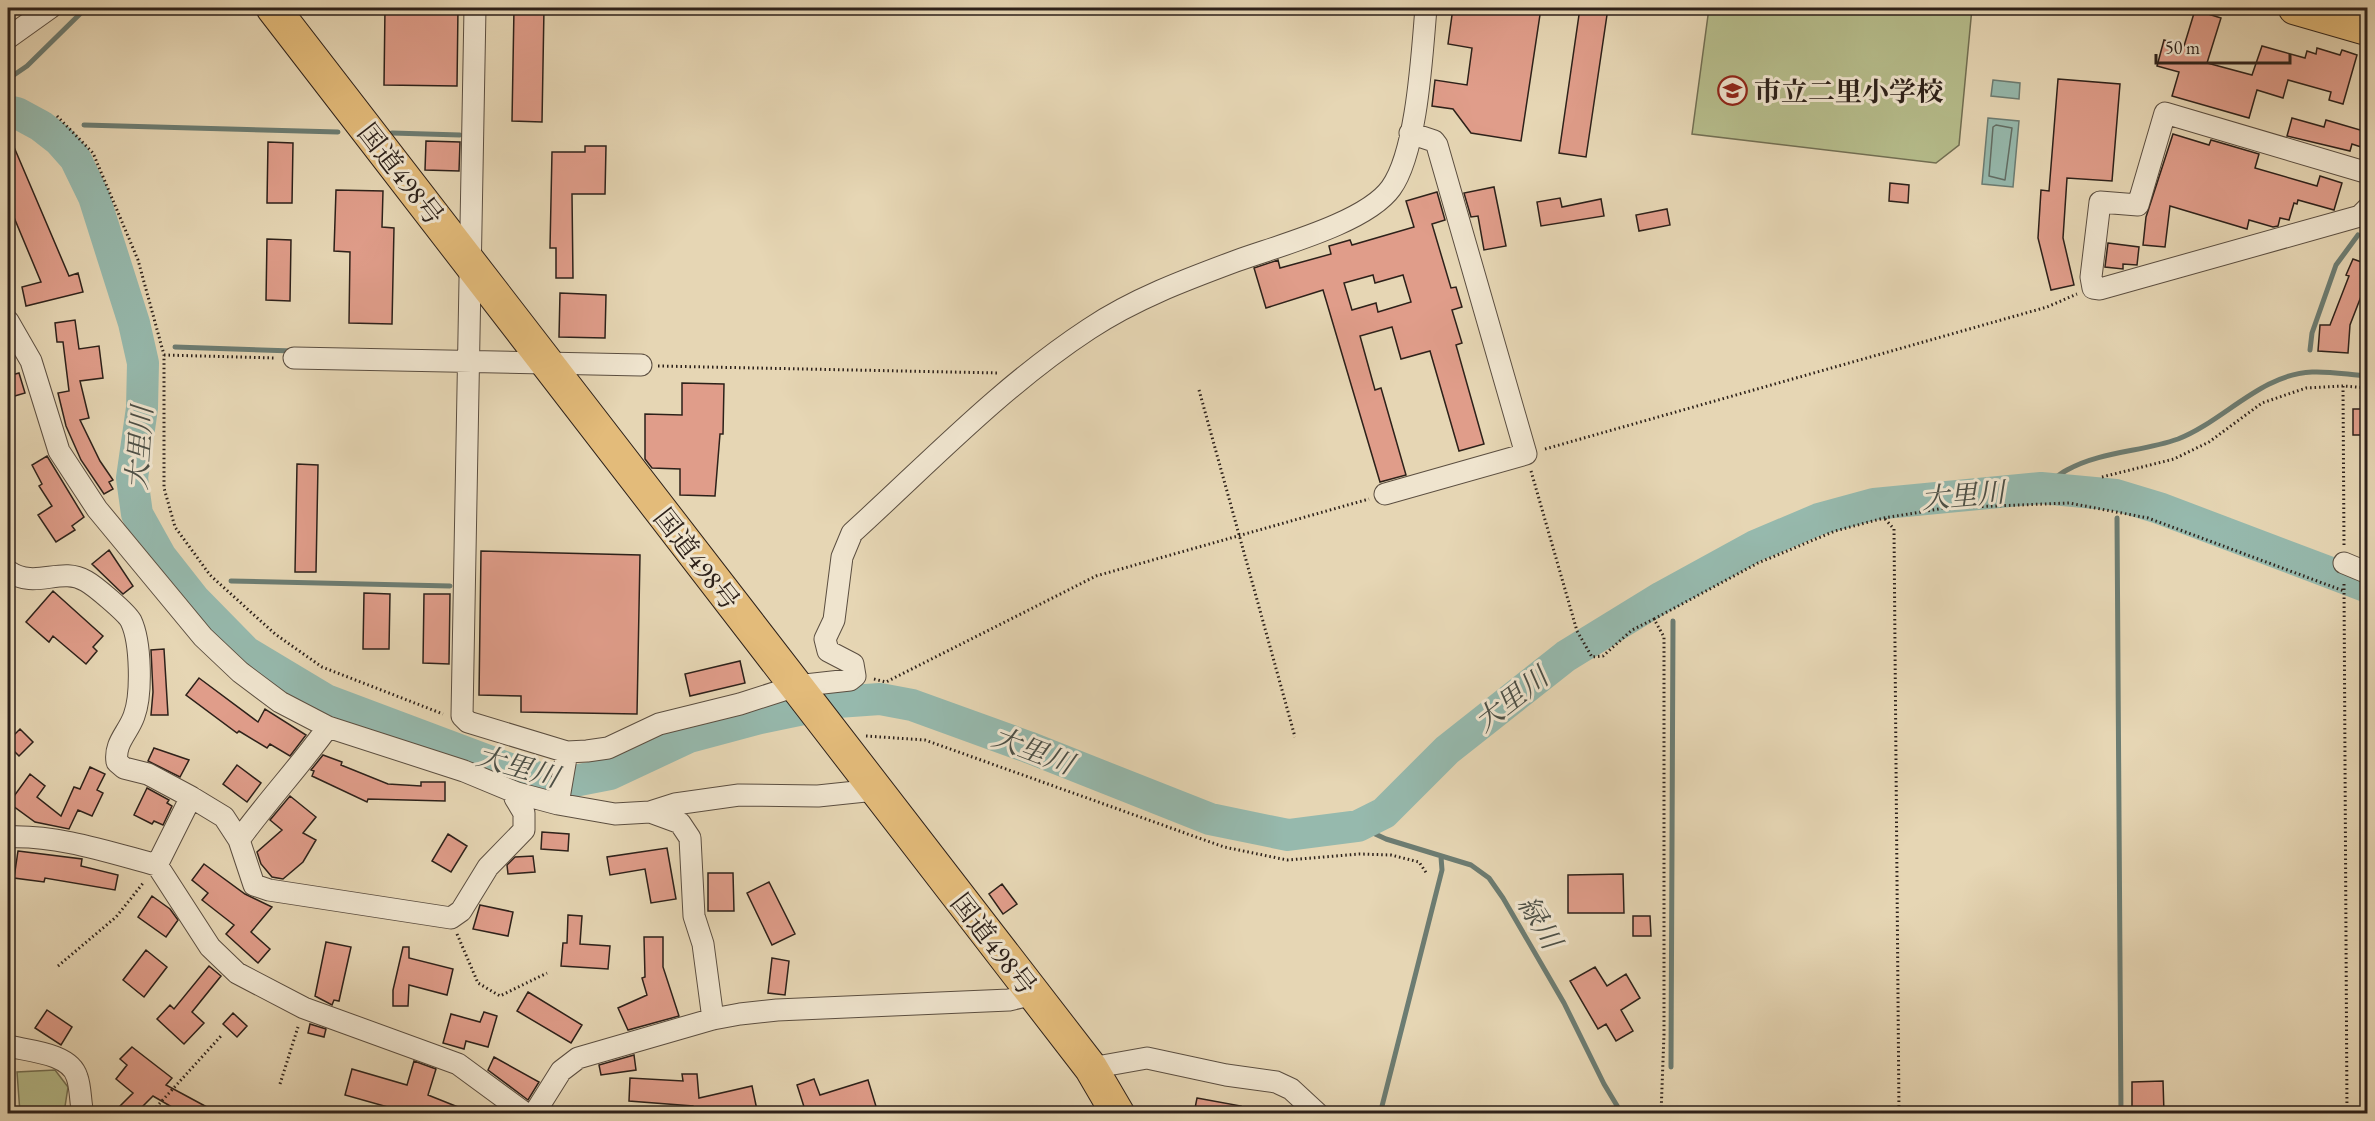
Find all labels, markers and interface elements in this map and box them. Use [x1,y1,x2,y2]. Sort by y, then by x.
scale bar [2156,27,2290,65]
text: 50 m [2165,36,2200,59]
place label: 市立二里小学校 [1754,74,1943,109]
school or university icon: 市立二里小学校 [1717,75,1749,107]
street label: 国道498号 [350,116,452,232]
water label: 大里川 [118,402,160,491]
water label: 大里川 [1920,473,2009,517]
street label: 国道498号 [646,501,748,617]
water label: 大里川 [1467,657,1558,739]
water label: 大里川 [987,718,1081,783]
water label: 大里川 [473,737,566,796]
street label: 国道498号 [943,886,1045,1002]
water label: 緑川 [1510,889,1571,958]

